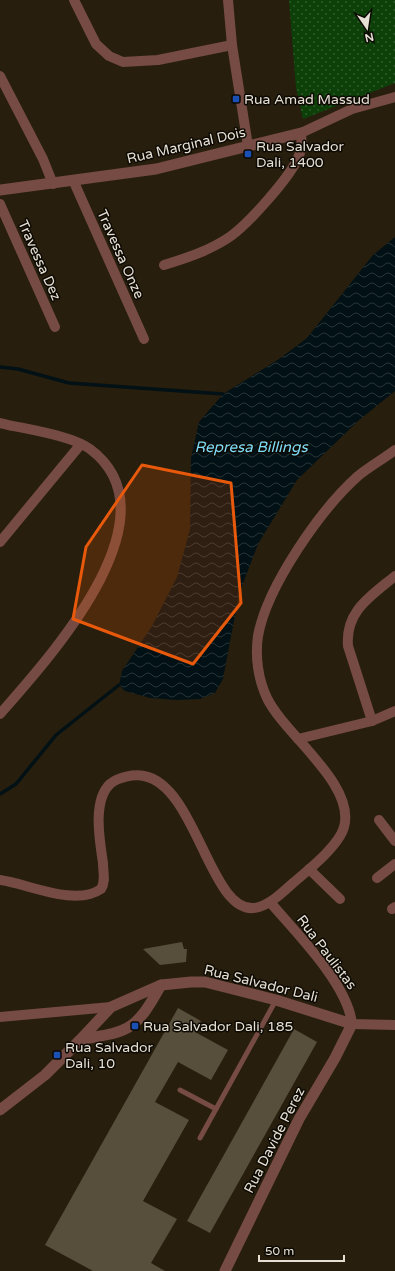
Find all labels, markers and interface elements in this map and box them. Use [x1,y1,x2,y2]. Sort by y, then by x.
north arrow [347,8,387,48]
text: N [363,30,375,45]
place label: Rua Amad Massud [244,91,370,108]
marker: Rua Amad Massud [231,94,241,104]
street label: Rua Marginal Dois [125,123,247,167]
place label: Rua Salvador Dali, 1400 [256,138,345,171]
marker: Rua Salvador Dali, 1400 [243,149,253,159]
street label: Travessa Onze [93,207,148,301]
street label: Travessa Dez [14,217,65,303]
water label: Represa Billings [194,438,309,456]
street label: Rua Paulistas [293,912,360,993]
street label: Rua Salvador Dali [202,961,320,1006]
place label: Rua Salvador Dali, 185 [143,1018,293,1035]
marker: Rua Salvador Dali, 185 [130,1021,140,1031]
place label: Rua Salvador Dali, 10 [65,1039,154,1072]
marker: Rua Salvador Dali, 10 [52,1050,62,1060]
street label: Rua Davide Perez [240,1084,308,1196]
scale bar [259,1237,344,1263]
text: 50 m [265,1244,294,1258]

